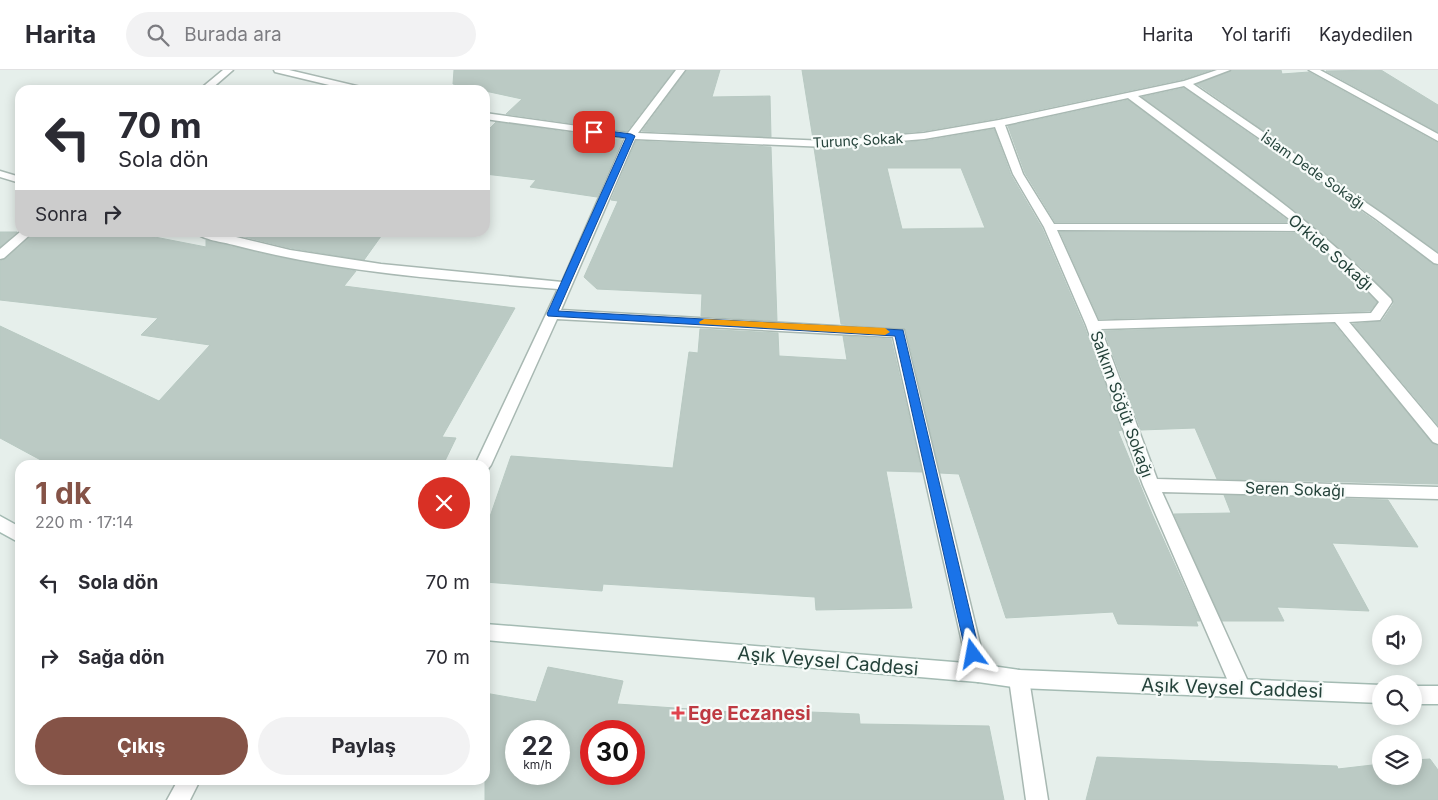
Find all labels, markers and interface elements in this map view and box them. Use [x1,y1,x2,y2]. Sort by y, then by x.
search box [126,12,476,57]
text: Harita [25,20,96,49]
icon: search [144,21,172,49]
text: Burada ara [184,23,282,46]
text: Harita [1142,24,1193,45]
text: Yol tarifi [1221,24,1291,45]
text: Kaydedilen [1319,24,1413,45]
text: 70 m [118,104,202,146]
icon: left [35,105,100,170]
pin [573,111,615,153]
icon: arrive [580,118,608,146]
street label: İslam Dede Sokağı [1258,128,1368,212]
street label: Turunç Sokak [812,129,904,151]
text: Sola dön [118,146,209,172]
icon: right [98,200,126,228]
text: Sonra [35,203,88,226]
street label: Orkide Sokağı [1284,210,1378,294]
street label: Salkım Söğüt Sokağı [1086,328,1158,480]
text: 1 dk [35,475,91,511]
button: close [418,477,470,529]
street label: Seren Sokağı [1245,477,1345,501]
text: 220 m · 17:14 [35,512,133,532]
icon: left [35,569,63,597]
text: Sola dön [78,571,158,594]
text: 70 m [426,571,470,594]
map controls [1372,615,1422,785]
button: sound [1372,615,1422,665]
position arrow [946,627,998,679]
street label: Aşık Veysel Caddesi [737,642,919,680]
icon: right [35,644,63,672]
text: Sağa dön [78,646,164,669]
text: 70 m [426,646,470,669]
street label: Aşık Veysel Caddesi [1141,673,1323,703]
button: search [1372,675,1422,725]
place label: Ege Eczanesi [688,702,811,725]
marker: Ege Eczanesi [672,707,684,719]
button: Çıkış [35,717,248,775]
button: Paylaş [258,717,470,775]
speed limit sign: 30 [580,720,645,785]
text: 22 [522,731,553,761]
button: layers [1372,735,1422,785]
text: km/h [523,757,552,772]

